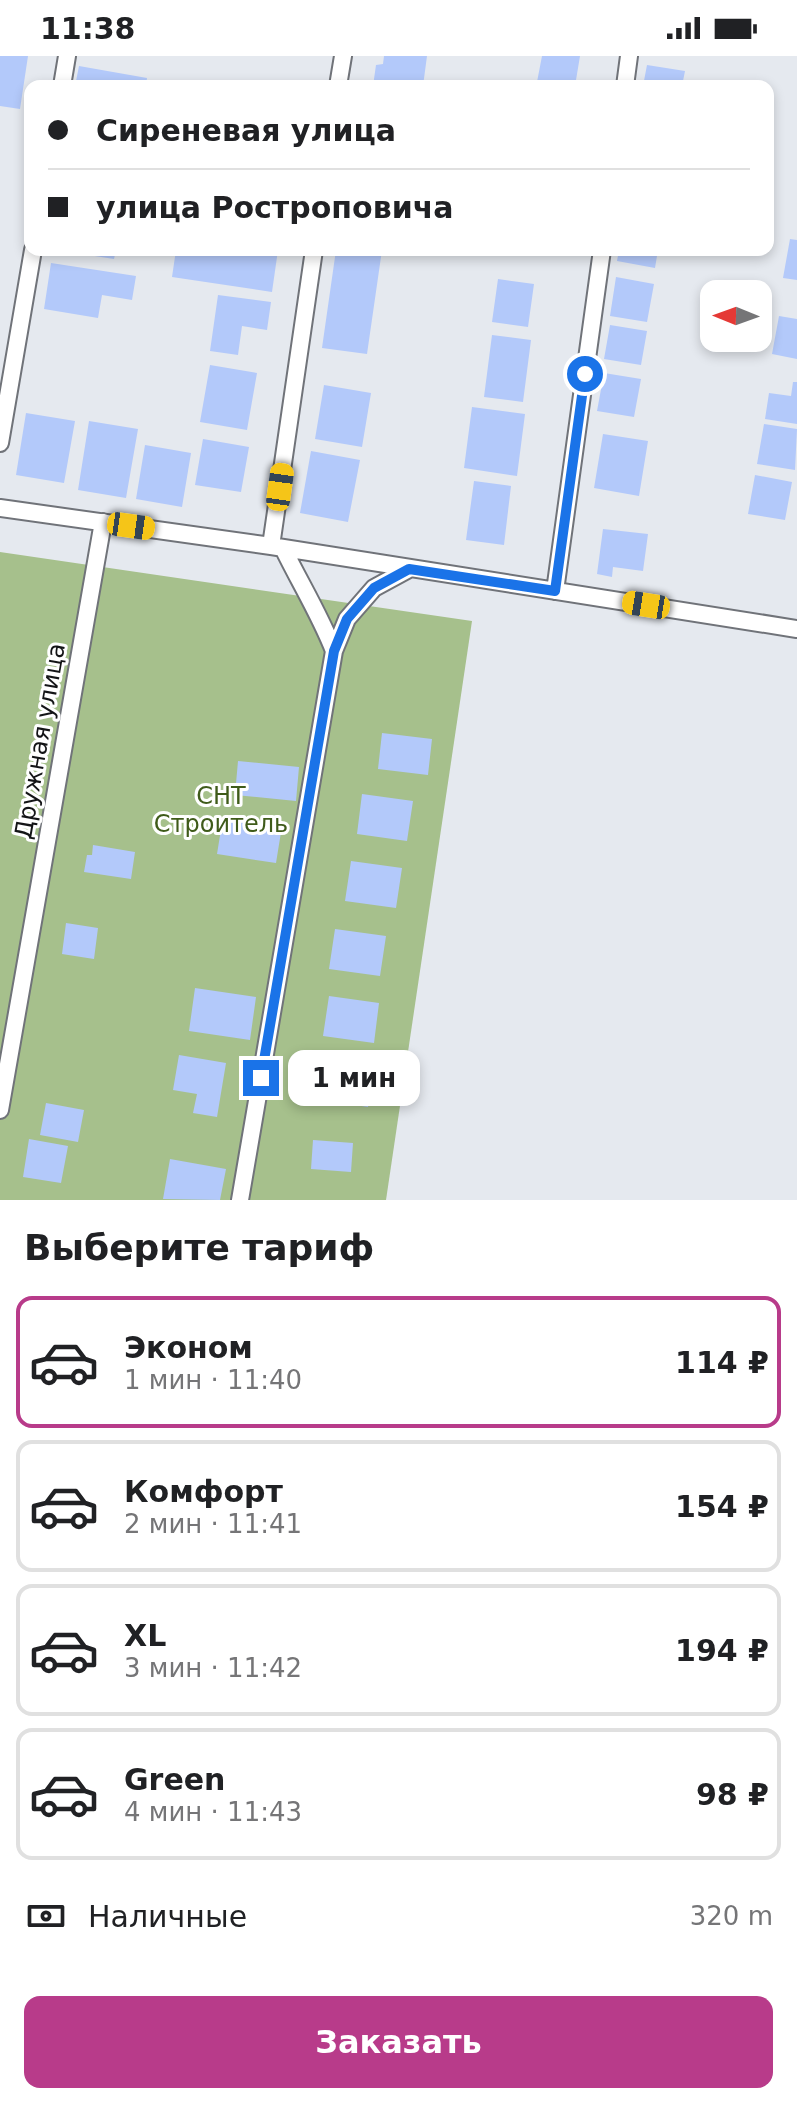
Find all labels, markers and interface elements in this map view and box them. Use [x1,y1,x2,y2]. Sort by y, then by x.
text: 11:38 [40,11,136,46]
text: Сиреневая улица [96,113,396,148]
text: улица Ростроповича [96,190,454,225]
north arrow [700,280,772,352]
map controls [700,280,772,352]
route start [567,356,603,392]
car [265,462,295,512]
car [106,511,156,541]
car [620,589,672,621]
street label: Дружная улица [9,641,71,841]
park label: СНТ Строитель [154,782,288,838]
callout: 1 мин [289,1050,421,1106]
route end [243,1060,279,1096]
text: 1 мин [312,1063,396,1093]
text: Выберите тариф [24,1227,374,1268]
icon: car [28,1326,100,1398]
text: Эконом [124,1330,253,1365]
text: 114 ₽ [675,1345,769,1380]
text: 1 мин · 11:40 [124,1365,302,1395]
icon: car [28,1470,100,1542]
text: Комфорт [124,1474,283,1509]
text: 154 ₽ [675,1489,769,1524]
text: 2 мин · 11:41 [124,1509,302,1539]
icon: car [28,1614,100,1686]
text: XL [124,1618,166,1653]
text: 194 ₽ [675,1633,769,1668]
text: 3 мин · 11:42 [124,1653,302,1683]
icon: car [28,1758,100,1830]
text: Green [124,1762,225,1797]
text: 98 ₽ [696,1777,769,1812]
text: 4 мин · 11:43 [124,1797,302,1827]
icon: cash [24,1894,68,1938]
text: Наличные [88,1899,247,1934]
text: 320 m [690,1901,773,1931]
button: Заказать [24,1996,773,2088]

